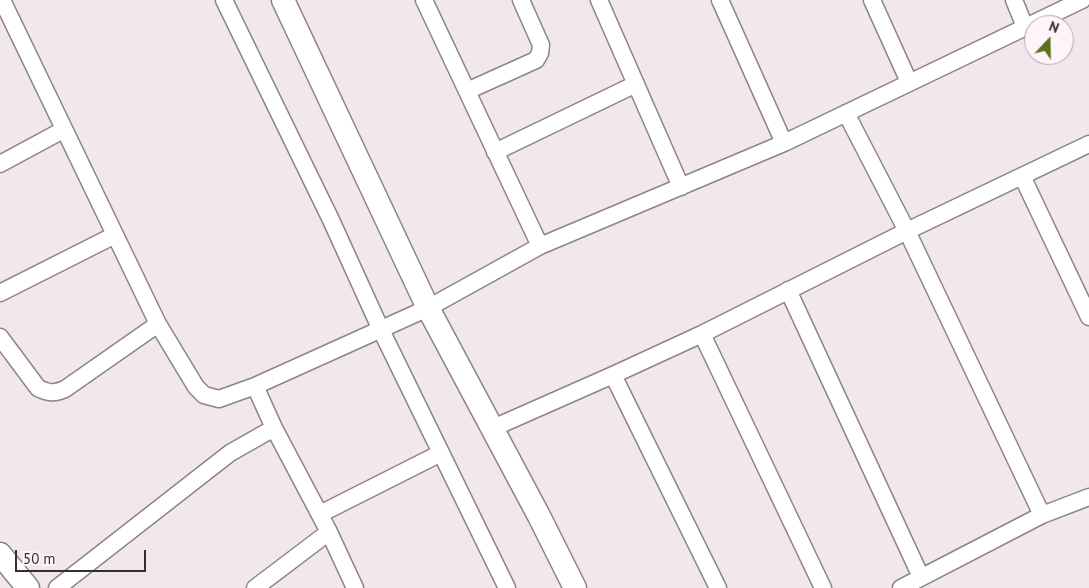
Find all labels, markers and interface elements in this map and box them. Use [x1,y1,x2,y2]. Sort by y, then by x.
north arrow [1024,15,1074,65]
text: N [1046,17,1062,37]
scale bar [18,540,149,572]
text: 50 m [23,549,56,568]

